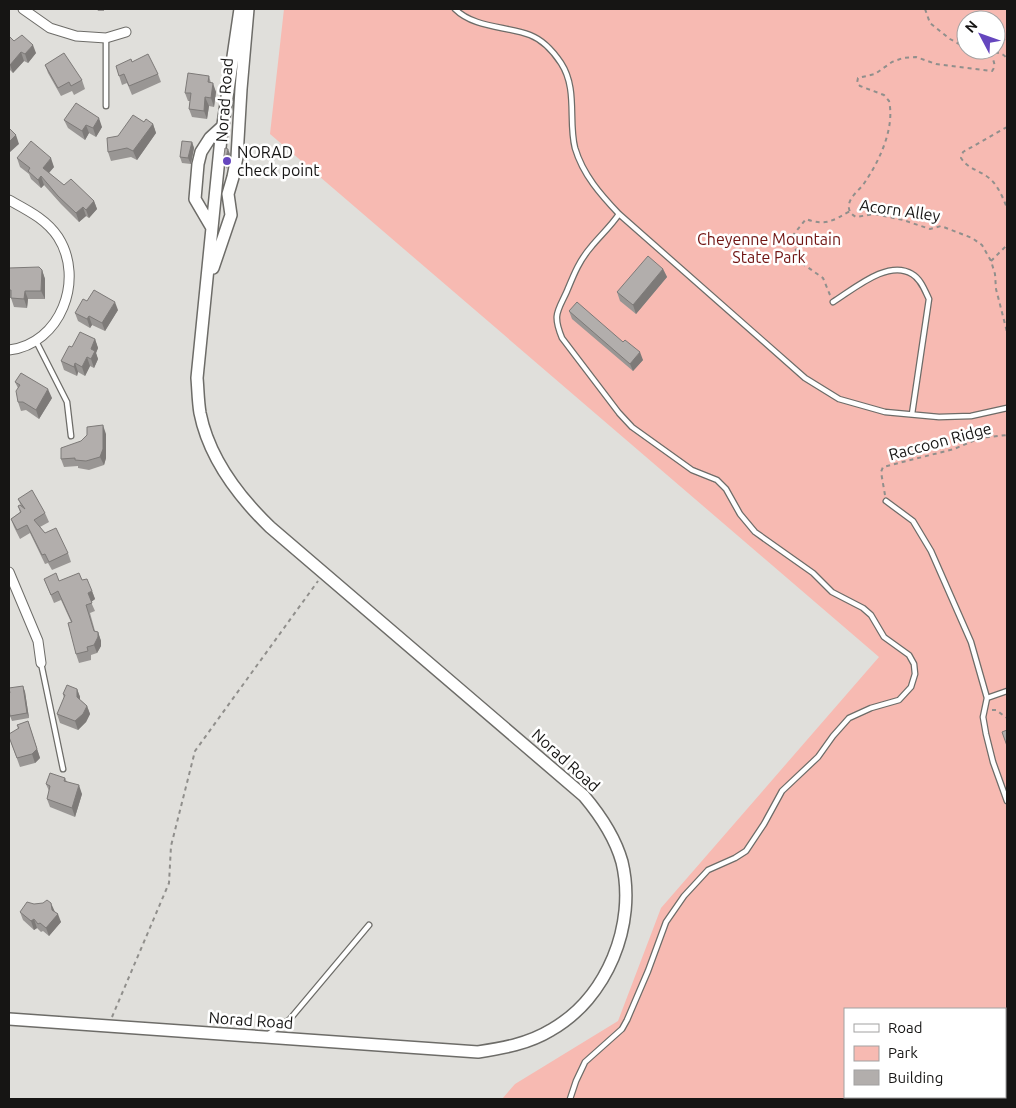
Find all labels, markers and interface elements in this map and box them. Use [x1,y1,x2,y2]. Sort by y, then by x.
north arrow [956,10,1006,60]
text: N [962,17,981,36]
street label: Norad Road [212,57,236,143]
place label: NORAD check point [237,143,320,179]
marker: NORAD check point [221,155,233,167]
street label: Acorn Alley [858,195,942,225]
park label: Cheyenne Mountain State Park [697,230,841,266]
street label: Raccoon Ridge [887,419,993,463]
street label: Norad Road [528,725,604,795]
street label: Norad Road [208,1008,294,1032]
legend [844,1008,1006,1098]
text: Road [888,1019,923,1036]
text: Park [888,1044,918,1061]
text: Building [888,1069,943,1086]

